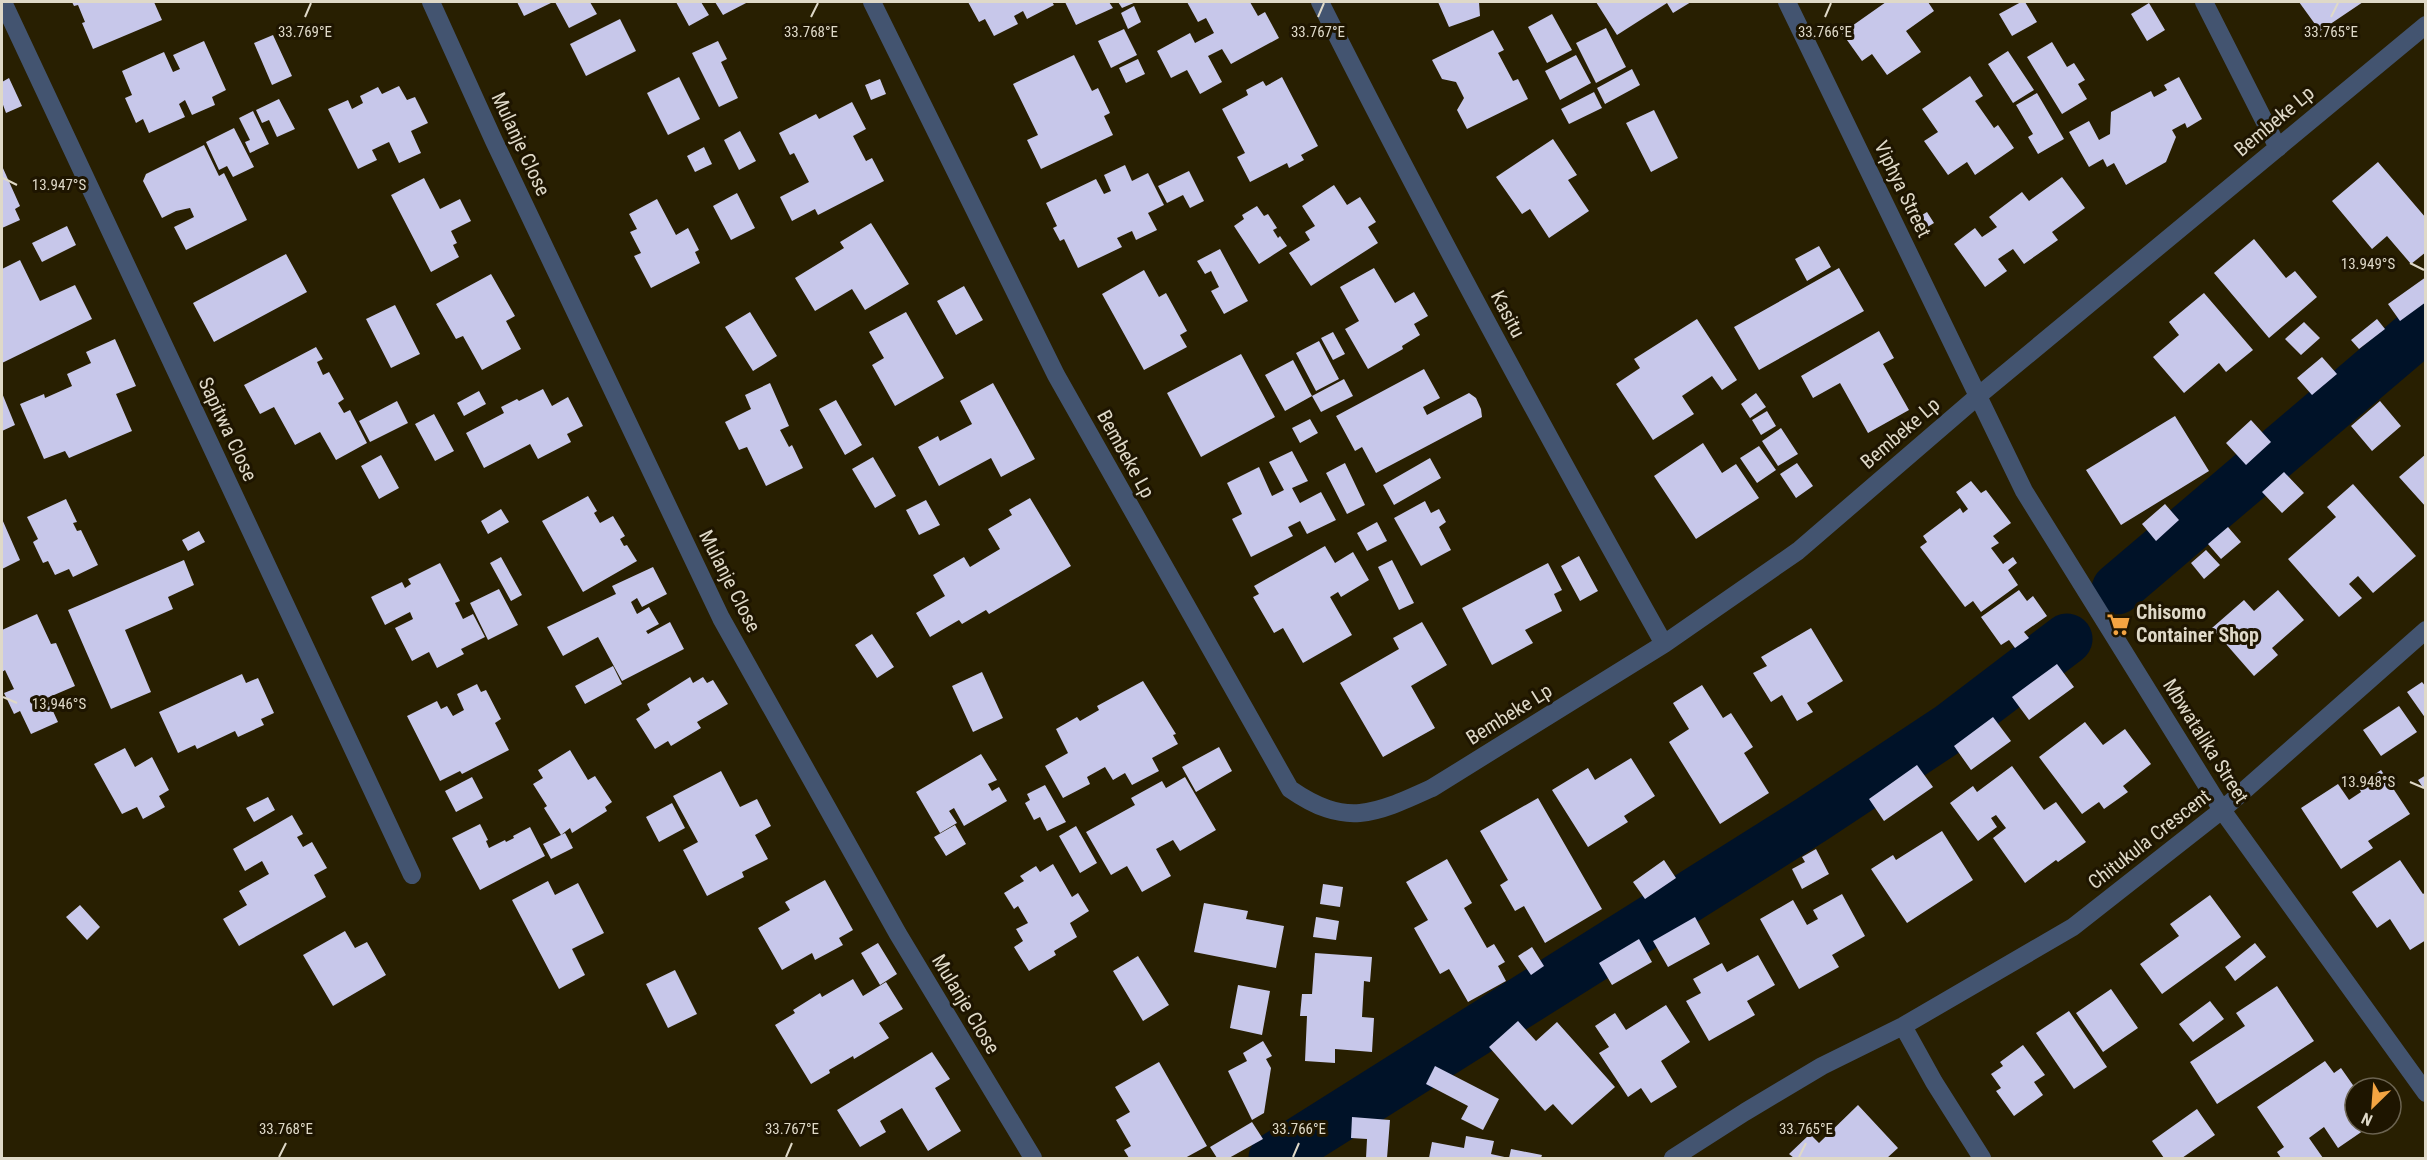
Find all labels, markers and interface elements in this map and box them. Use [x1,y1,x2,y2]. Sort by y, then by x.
text: 33.769°E [278,23,332,41]
text: 33.768°E [784,23,838,41]
text: 33.767°E [1291,23,1345,41]
text: 33.766°E [1798,23,1852,41]
text: 33.765°E [2304,23,2358,41]
street label: Bembeke Lp [2229,81,2319,161]
street label: Mulanje Close [487,88,555,200]
street label: Viphya Street [1869,137,1937,241]
text: 13.947°S [32,176,86,194]
text: 13.949°S [2341,255,2395,273]
street label: Kasitu [1486,286,1530,342]
street label: Sapitwa Close [193,373,263,485]
street label: Bembeke Lp [1856,392,1944,474]
street label: Bembeke Lp [1092,406,1160,502]
street label: Mulanje Close [694,526,766,636]
place label: Chisomo Container Shop [2136,600,2259,647]
supermarket icon: Chisomo Container Shop [2105,611,2131,637]
street label: Mbwatalika Street [2158,674,2254,808]
street label: Bembeke Lp [1462,678,1556,750]
text: 13.946°S [32,695,86,713]
text: 13.948°S [2341,773,2395,791]
street label: Chitukula Crescent [2083,784,2215,894]
street label: Mulanje Close [927,950,1005,1058]
north arrow [2343,1076,2403,1136]
text: N [2358,1108,2375,1130]
text: 33.768°E [259,1120,313,1138]
text: 33.767°E [765,1120,819,1138]
text: 33.766°E [1272,1120,1326,1138]
text: 33.765°E [1779,1120,1833,1138]

